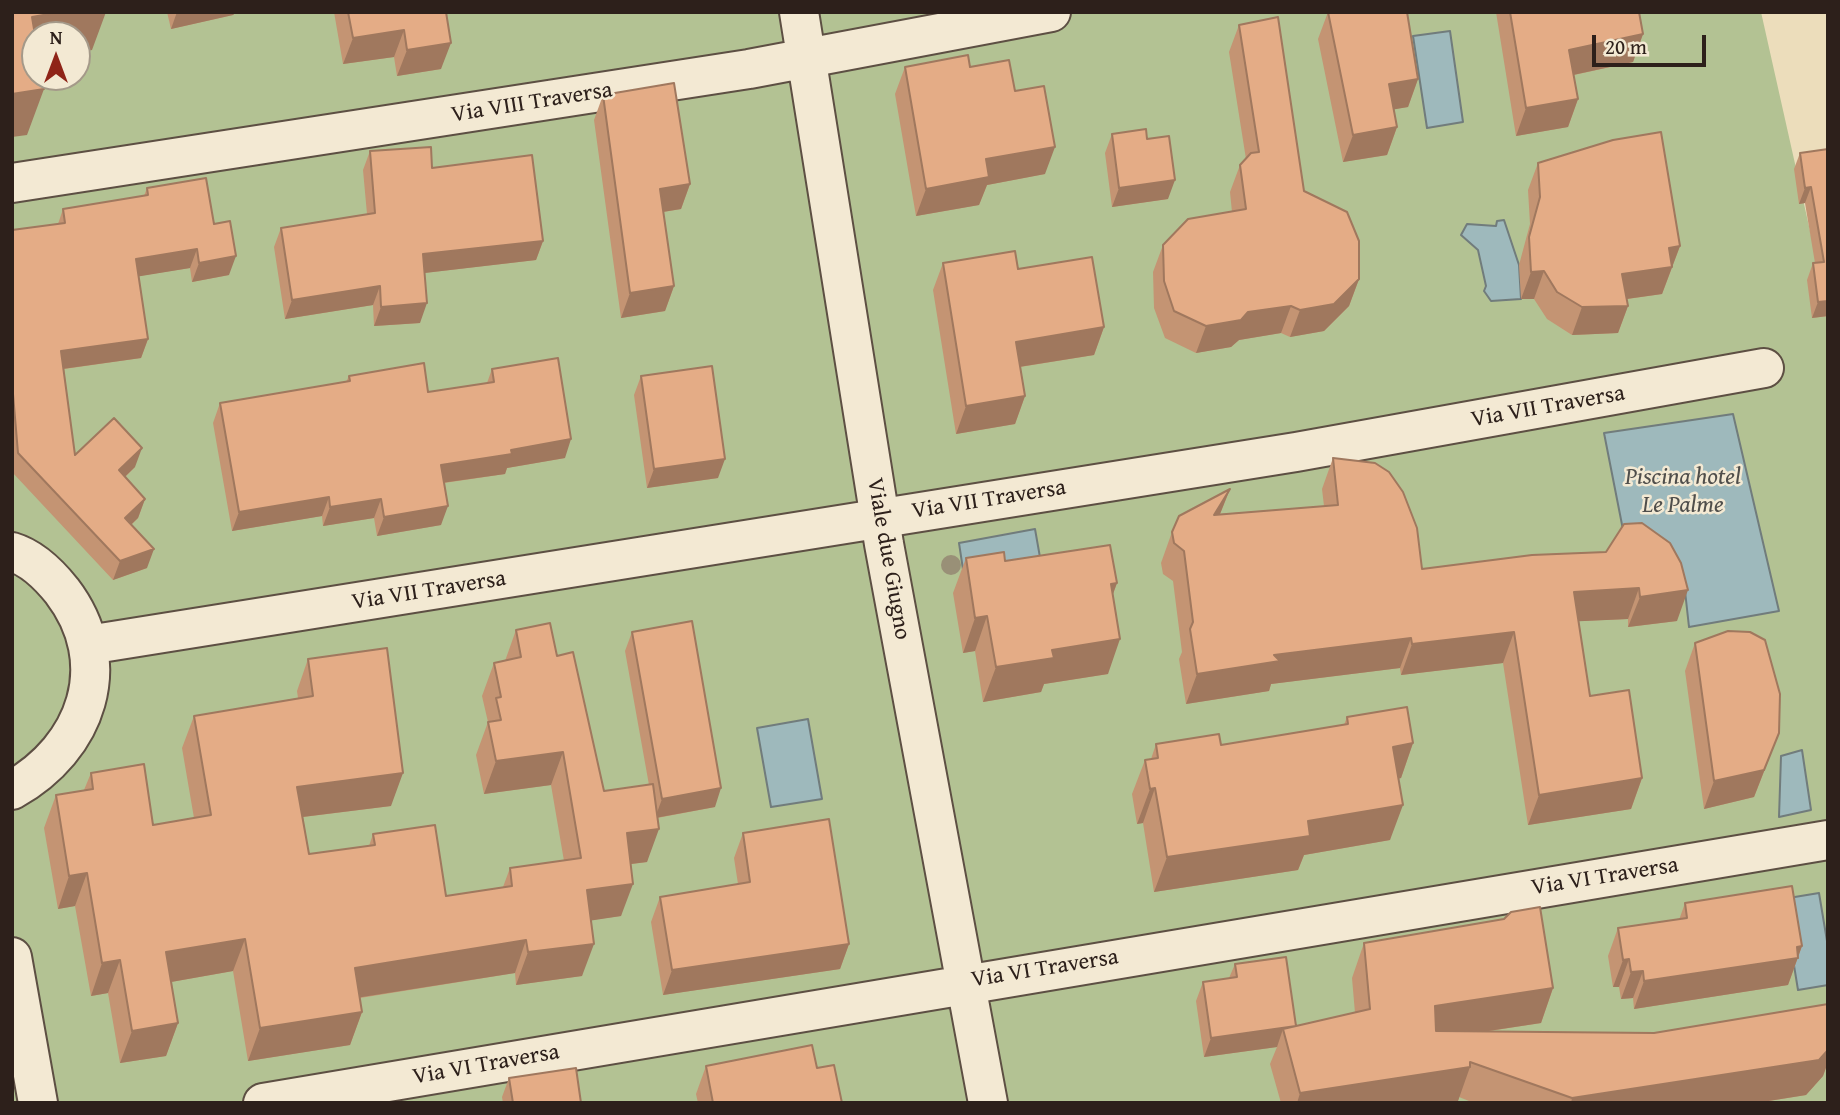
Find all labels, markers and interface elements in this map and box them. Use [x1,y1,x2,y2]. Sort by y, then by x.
north arrow [21,21,91,91]
scale bar [1595,21,1709,65]
text: N [50,23,62,51]
text: 20 m [1605,31,1647,62]
street label: Via VIII Traversa [450,77,614,129]
street label: Via VII Traversa [1469,380,1627,434]
water label: Piscina hotel Le Palme [1625,464,1741,520]
street label: Via VII Traversa [910,474,1068,526]
street label: Viale due Giugno [860,476,916,642]
street label: Via VII Traversa [350,565,508,617]
street label: Via VI Traversa [1530,852,1680,902]
street label: Via VI Traversa [970,944,1120,994]
street label: Via VI Traversa [410,1039,562,1091]

